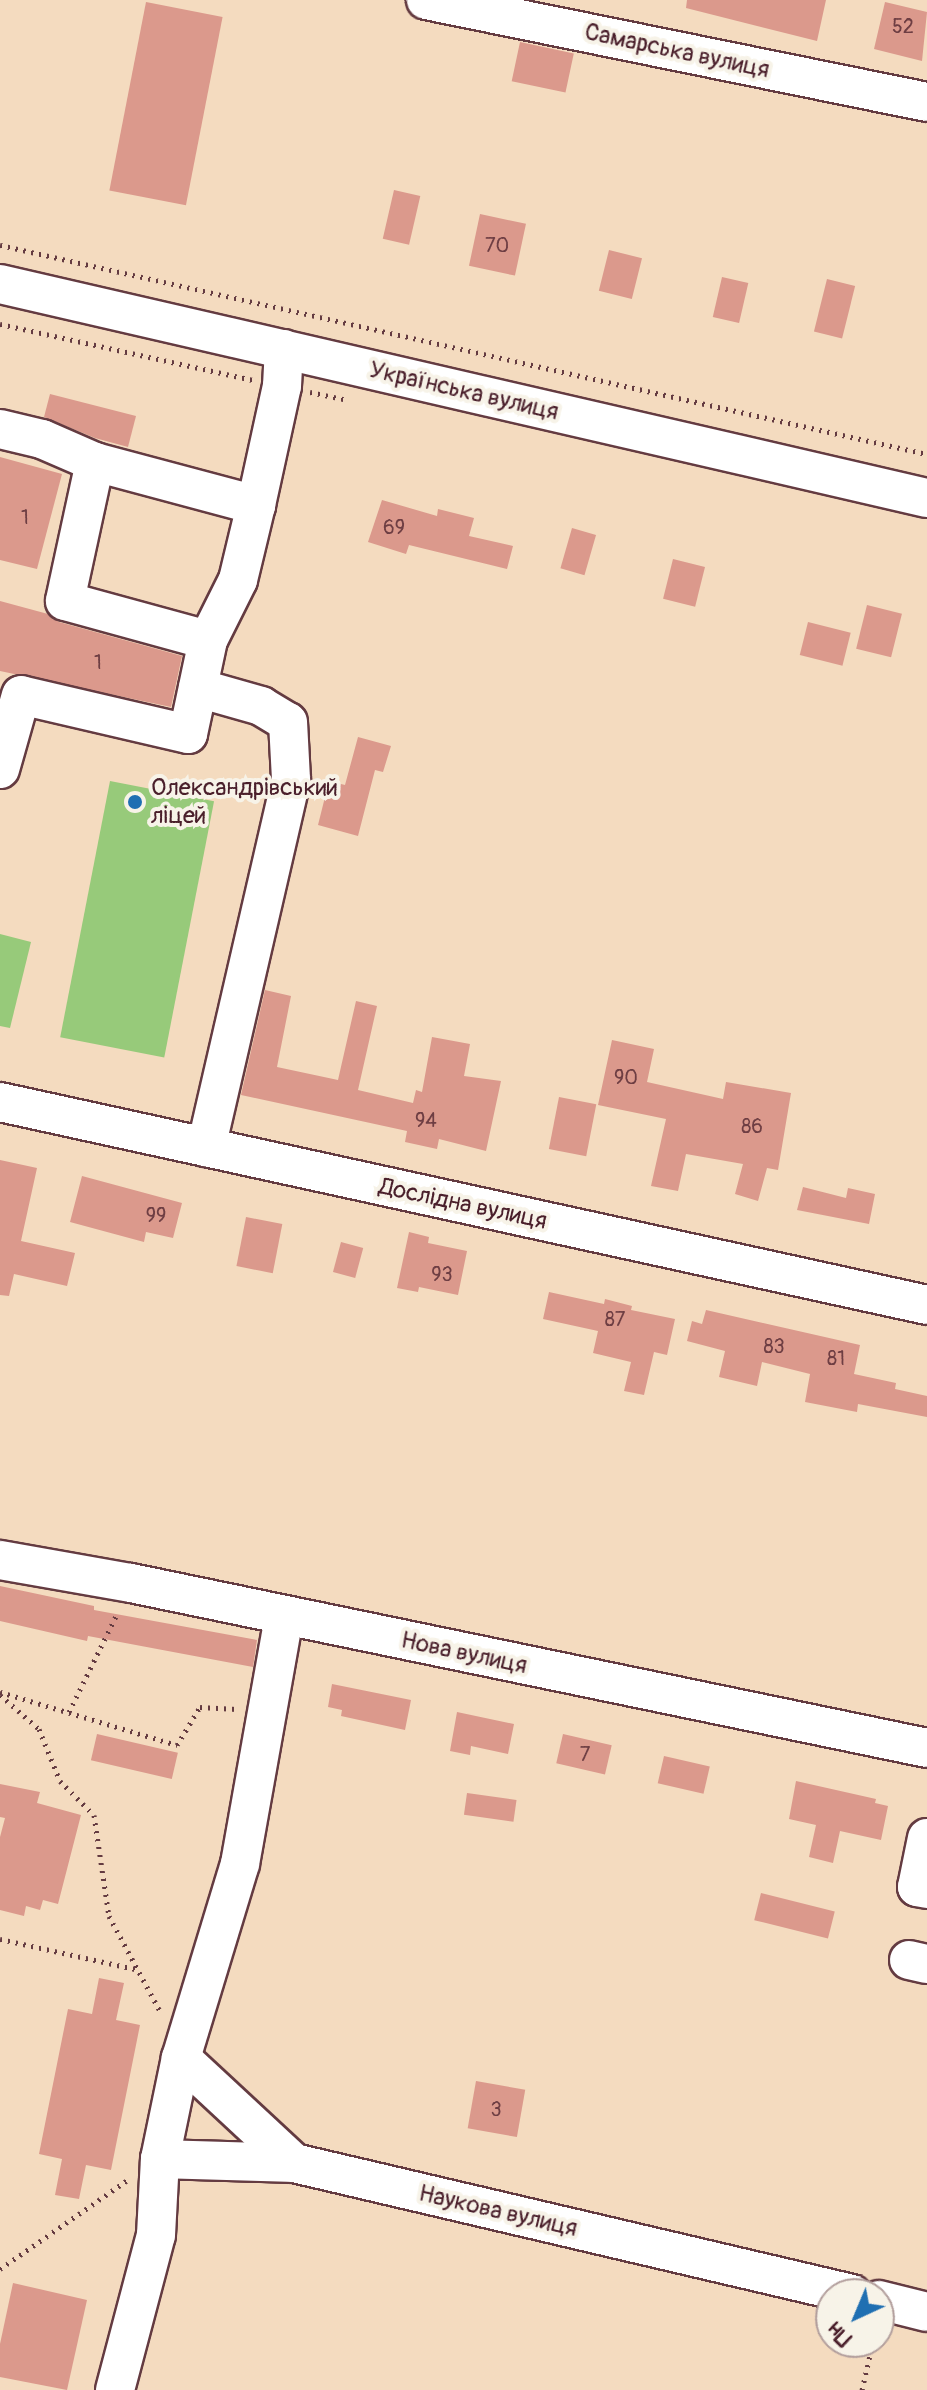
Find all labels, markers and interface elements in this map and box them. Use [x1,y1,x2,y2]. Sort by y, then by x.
house number: 52 [892,14,914,38]
street label: Самарська вулиця [582,17,772,85]
house number: 70 [485,233,509,257]
street label: Українська вулиця [367,355,561,427]
house number: 1 [21,505,29,529]
house number: 69 [383,515,405,539]
house number: 1 [94,650,102,674]
place label: Олександрівський ліцей [151,774,338,830]
marker: Олександрівський ліцей [126,793,144,811]
house number: 90 [614,1065,638,1089]
house number: 94 [415,1108,437,1132]
house number: 86 [741,1114,763,1138]
street label: Дослідна вулиця [376,1172,550,1236]
house number: 99 [146,1203,166,1227]
house number: 93 [431,1262,453,1286]
house number: 87 [605,1307,625,1331]
house number: 83 [763,1334,785,1358]
house number: 81 [827,1346,845,1370]
street label: Нова вулиця [398,1626,530,1680]
house number: 7 [580,1742,590,1766]
house number: 3 [490,2097,502,2121]
street label: Наукова вулиця [416,2179,580,2243]
north arrow [815,2278,895,2358]
text: Пн [821,2315,858,2352]

